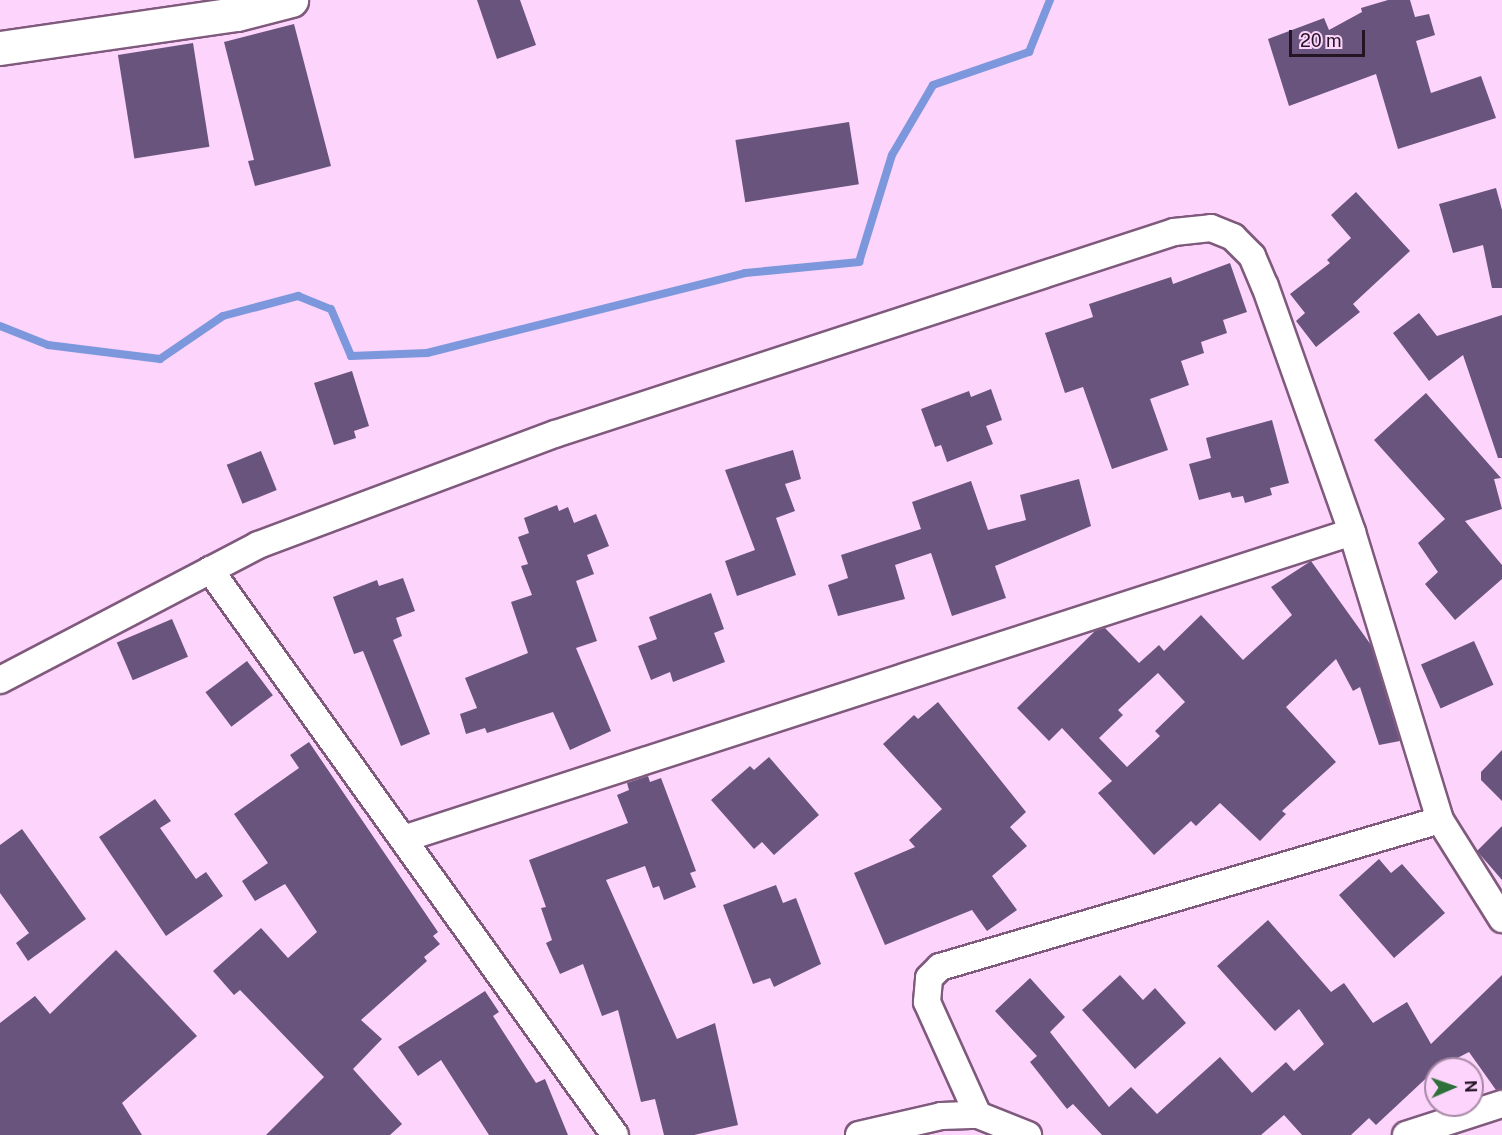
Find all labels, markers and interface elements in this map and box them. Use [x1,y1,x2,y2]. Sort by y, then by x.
scale bar [1292,18,1368,56]
text: 20 m [1300,30,1342,51]
north arrow [1424,1057,1484,1117]
text: N [1461,1080,1480,1093]

